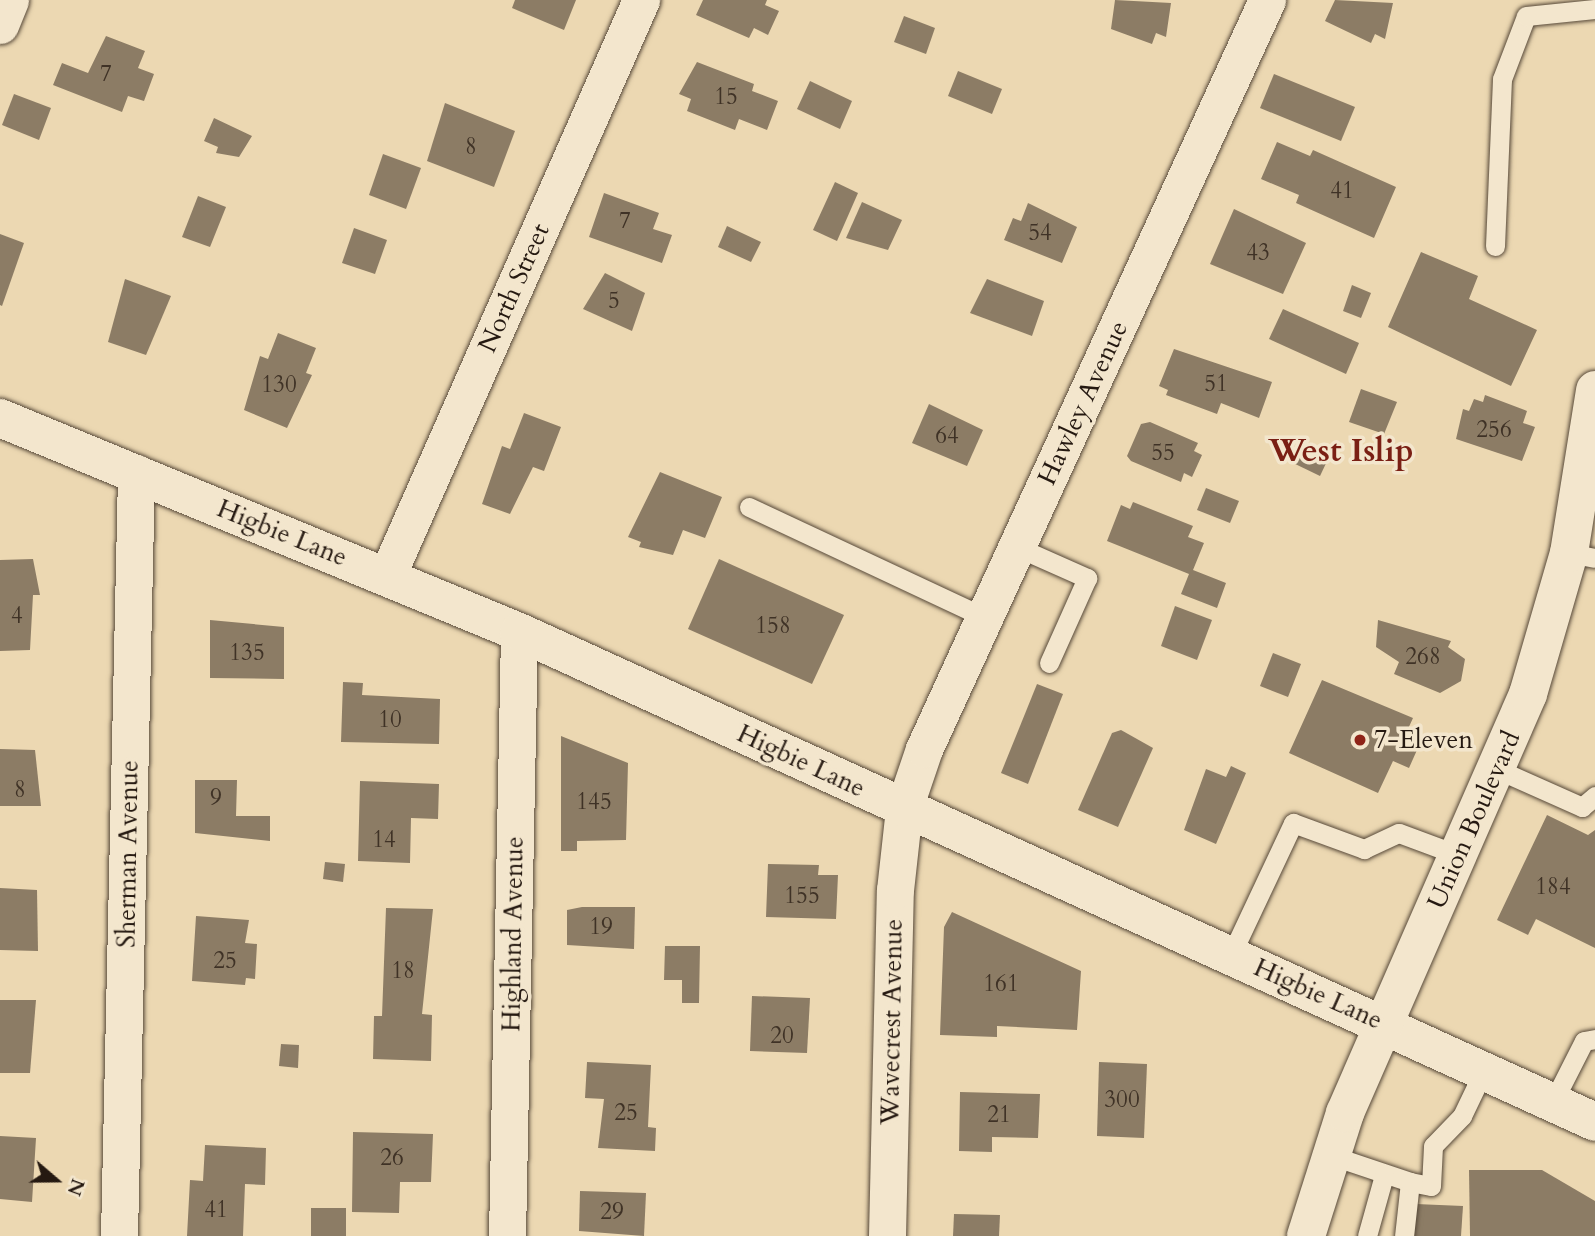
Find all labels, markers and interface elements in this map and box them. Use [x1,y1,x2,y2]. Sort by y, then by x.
house number: 7 [100,60,112,88]
house number: 15 [714,83,738,111]
house number: 8 [465,133,477,161]
house number: 41 [1330,177,1354,205]
house number: 7 [619,207,631,235]
street label: North Street [472,219,556,357]
house number: 54 [1028,219,1052,247]
house number: 43 [1246,239,1270,267]
house number: 5 [608,287,620,315]
street label: Hawley Avenue [1031,316,1135,490]
house number: 51 [1204,370,1228,398]
house number: 130 [261,371,297,399]
house number: 256 [1476,416,1512,444]
house number: 64 [935,422,959,450]
district label: West Islip [1268,431,1414,471]
house number: 55 [1151,439,1175,467]
street label: Higbie Lane [213,493,351,573]
house number: 4 [11,602,23,630]
house number: 158 [755,612,791,640]
house number: 135 [229,639,265,667]
house number: 268 [1405,643,1441,671]
house number: 10 [378,706,402,734]
street label: Higbie Lane [732,718,870,804]
place label: 7-Eleven [1374,724,1473,756]
street label: Union Boulevard [1421,726,1527,914]
marker: 7-Eleven [1352,732,1368,748]
street label: Sherman Avenue [111,760,145,948]
house number: 8 [14,776,26,804]
house number: 9 [210,784,222,812]
house number: 145 [576,788,612,816]
house number: 14 [372,826,396,854]
street label: Highland Avenue [496,836,530,1032]
house number: 184 [1535,873,1571,901]
house number: 155 [784,882,820,910]
house number: 19 [589,913,613,941]
street label: Wavecrest Avenue [875,919,909,1125]
house number: 25 [213,947,237,975]
street label: Higbie Lane [1249,952,1387,1036]
house number: 18 [391,957,415,985]
house number: 161 [983,970,1019,998]
house number: 20 [770,1022,794,1050]
house number: 300 [1104,1086,1140,1114]
house number: 25 [614,1099,638,1127]
house number: 21 [987,1101,1011,1129]
house number: 26 [380,1144,404,1172]
north arrow [21,1145,91,1215]
text: N [61,1175,91,1199]
house number: 41 [204,1196,228,1224]
house number: 29 [600,1198,624,1226]

